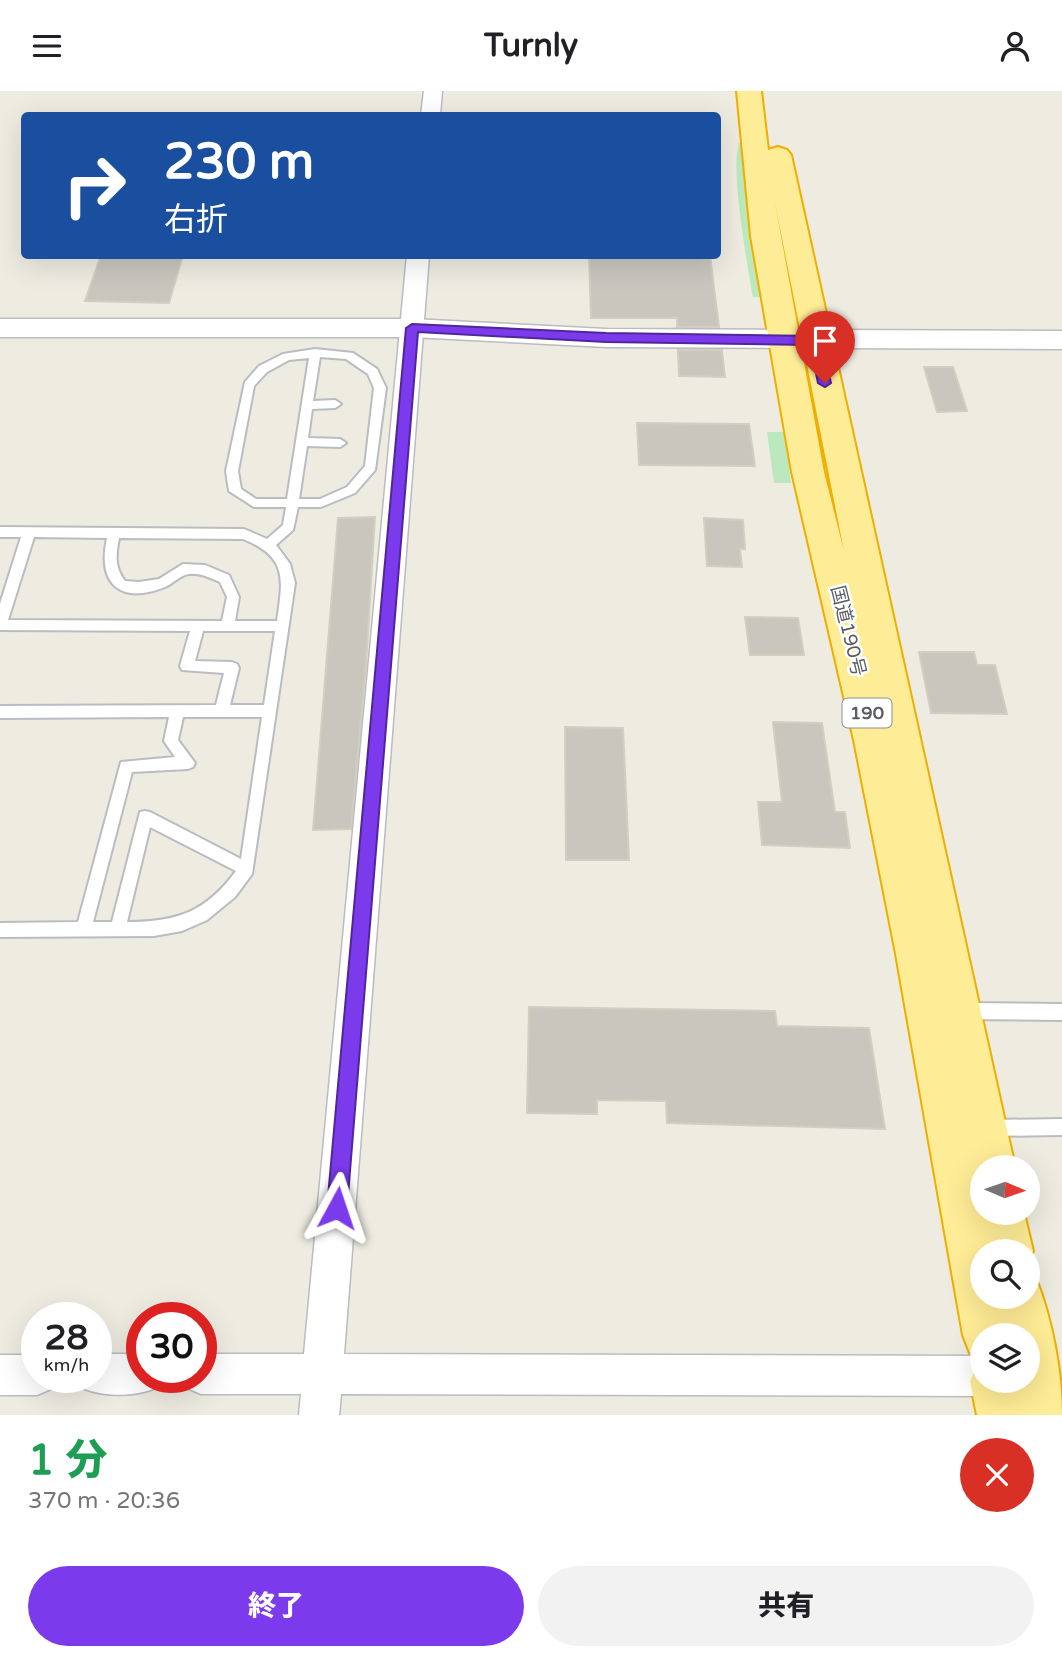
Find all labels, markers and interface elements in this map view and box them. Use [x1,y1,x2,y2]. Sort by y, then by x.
icon: menu [28,27,66,65]
text: Turnly [484,27,578,65]
icon: person [996,27,1034,65]
text: 230 m [164,133,314,192]
icon: right [49,140,140,231]
text: 右折 [164,201,228,239]
pin [795,311,855,383]
icon: arrive [806,322,844,360]
street label: 国道190号 [826,583,870,679]
road number: 190 [842,699,892,727]
north arrow [970,1155,1040,1225]
map controls [970,1155,1040,1393]
position arrow [300,1171,374,1245]
button: search [970,1239,1040,1309]
speed limit sign: 30 [126,1302,217,1393]
text: 28 [45,1317,88,1359]
button: layers [970,1323,1040,1393]
text: km/h [44,1354,89,1376]
text: 1 分 [28,1435,107,1486]
button: close [960,1438,1034,1512]
text: 370 m · 20:36 [28,1487,180,1515]
button: 終了 [28,1566,524,1646]
button: 共有 [538,1566,1034,1646]

